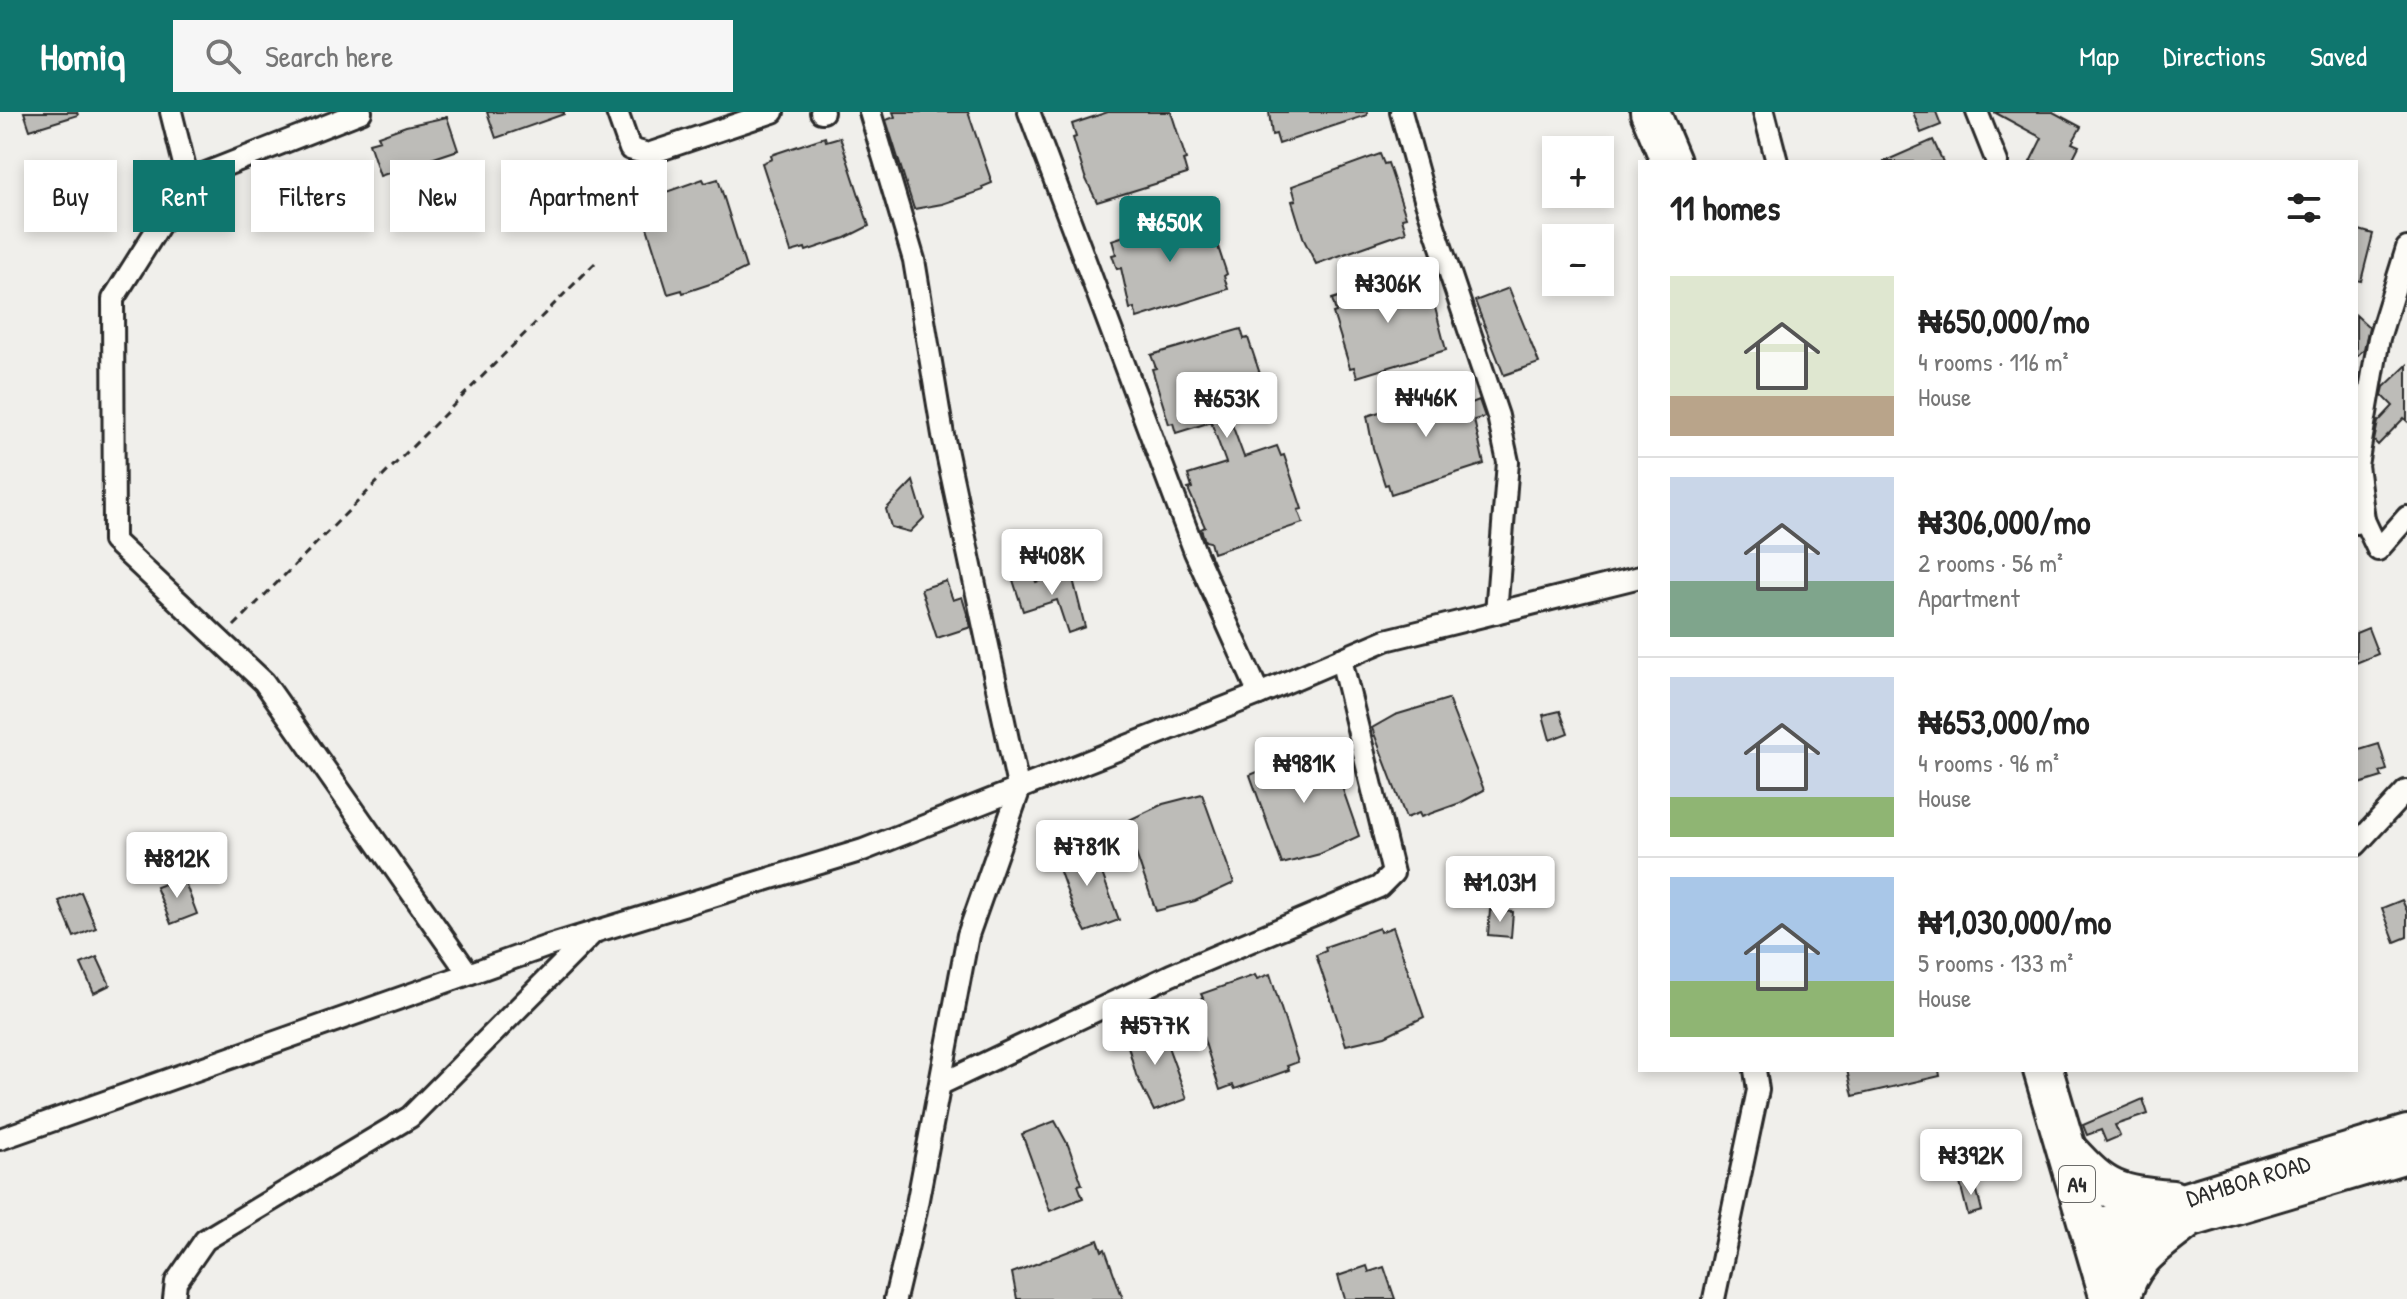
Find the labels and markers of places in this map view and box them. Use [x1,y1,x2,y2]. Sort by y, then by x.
pin: ₦650K [1114,196,1226,264]
pin: ₦306K [1332,257,1444,325]
pin: ₦446K [1370,371,1482,439]
pin: ₦653K [1171,372,1283,440]
pin: ₦408K [996,529,1108,597]
pin: ₦981K [1248,737,1360,805]
pin: ₦781K [1031,820,1143,888]
pin: ₦812K [121,832,233,900]
pin: ₦1.03M [1435,856,1565,924]
pin: ₦577K [1099,999,1211,1067]
pin: ₦392K [1915,1129,2027,1197]

